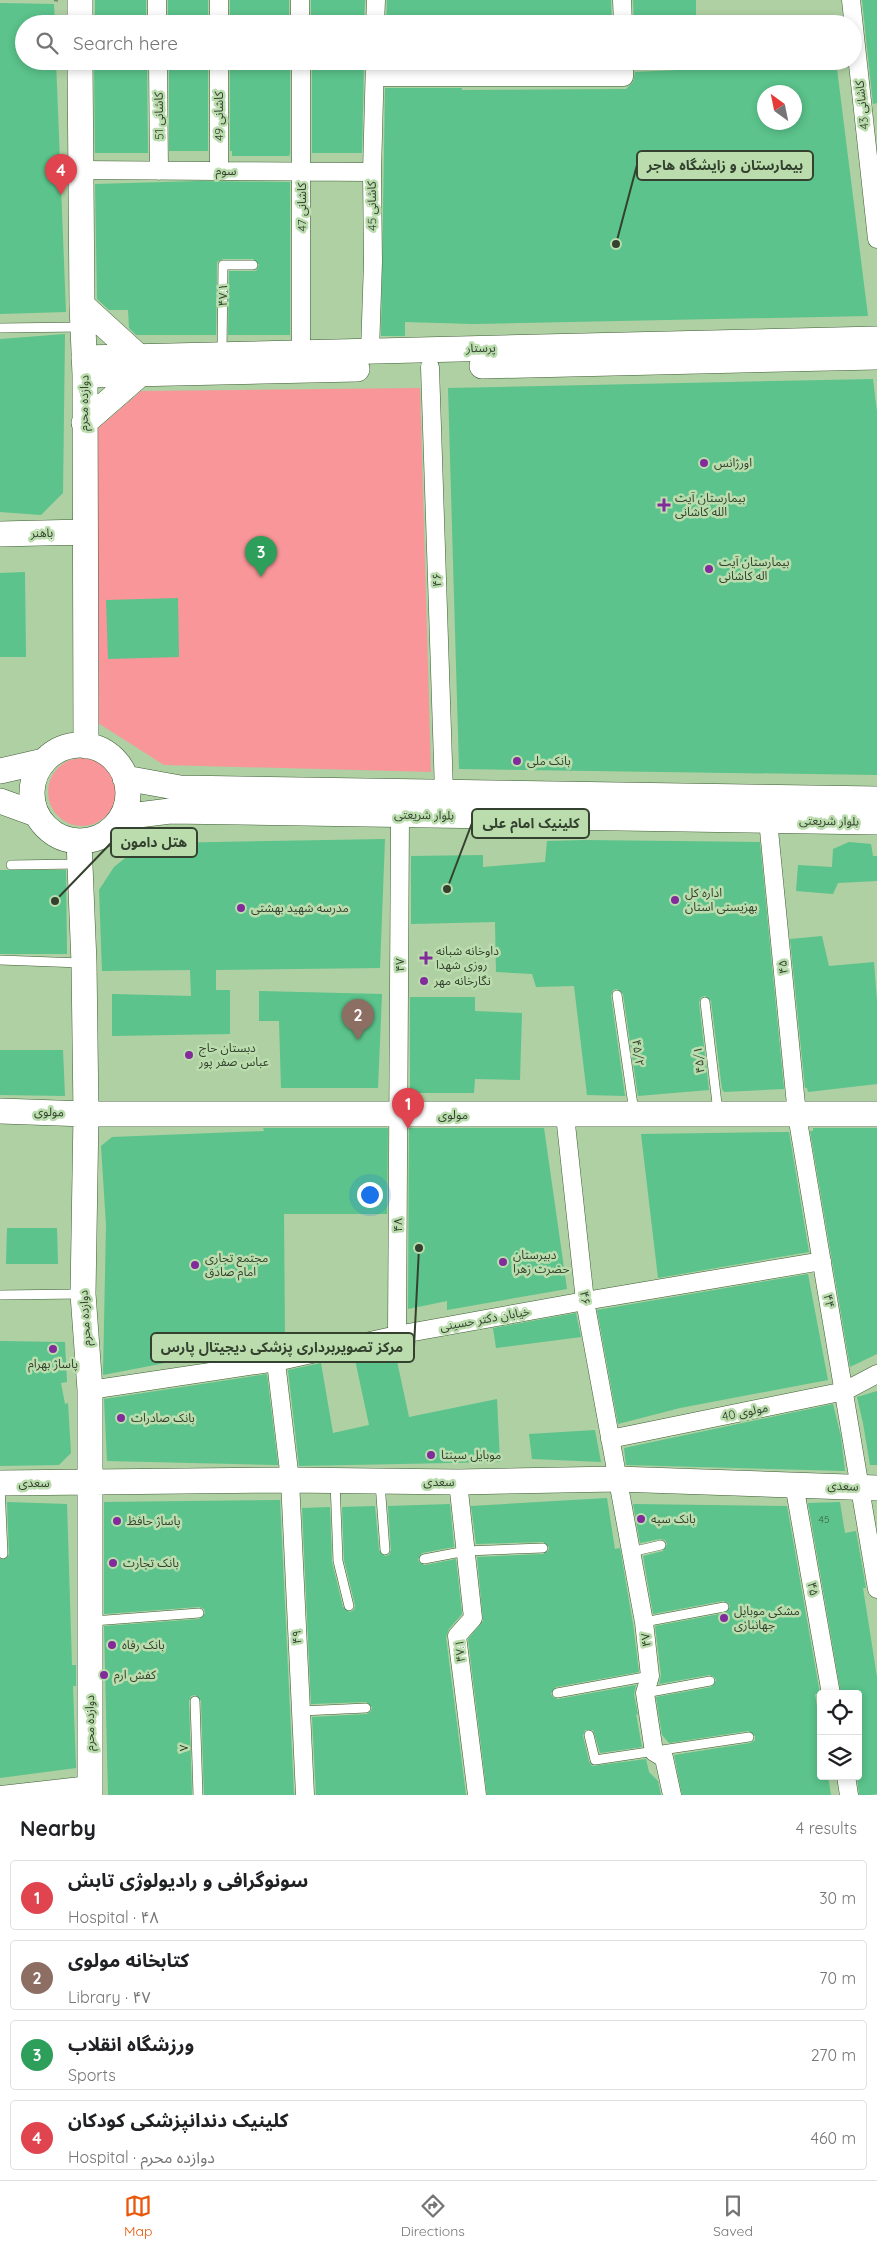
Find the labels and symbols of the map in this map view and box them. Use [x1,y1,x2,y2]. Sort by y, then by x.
street label: کاشانی 43 [851,79,872,130]
north arrow [757,85,802,130]
street label: کاشانی 49 [211,90,226,141]
street label: کاشانی 51 [151,91,166,140]
callout: بیمارستان و زایشگاه هاجر [637,151,813,180]
pin: 4 [45,154,77,195]
text: بیمارستان و زایشگاه هاجر [646,156,803,174]
street label: سوم [216,163,236,180]
street label: کاشانی 45 [364,180,379,231]
street label: کاشانی 47 [294,182,309,231]
street label: ۴۷.۱ [215,283,230,307]
street label: پرستار [465,340,496,356]
street label: دوازده محرم [76,375,93,431]
place label: اورژانس [714,455,752,470]
marker: اورژانس [698,457,710,469]
place label: بیمارستان آیت الله کاشانی [675,490,746,519]
marker: بیمارستان آیت الله کاشانی [657,498,671,512]
street label: باهنر [30,525,53,540]
pin: 3 [245,536,277,577]
place label: بیمارستان آیت اله کاشانی [719,554,790,583]
marker: بیمارستان آیت اله کاشانی [703,563,715,575]
street label: ۴۶ [429,573,444,587]
place label: بانک ملی [527,753,571,768]
marker: بانک ملی [511,755,523,767]
street label: بلوار شریعتی [394,806,454,823]
callout: کلینیک امام علی [472,809,589,838]
street label: بلوار شریعتی [799,812,859,829]
text: کلینیک امام علی [482,814,580,834]
callout: هتل دامون [111,828,197,857]
text: هتل دامون [121,833,187,851]
place label: اداره کل بهزیستی استان [685,885,758,914]
marker: اداره کل بهزیستی استان [669,894,681,906]
place label: مدرسه شهید بهشتی [251,900,349,915]
marker: مدرسه شهید بهشتی [235,902,247,914]
place label: داوخانه شبانه روزی شهدا [436,943,499,972]
marker: داوخانه شبانه روزی شهدا [420,952,432,964]
street label: ۴۷ [392,958,407,972]
street label: ۴۵ [774,959,791,975]
place label: نگارخانه مهر [433,973,491,988]
marker: نگارخانه مهر [418,975,430,987]
pin: 2 [342,999,374,1040]
street label: ۴۵/۲ [629,1039,648,1067]
place label: دبستان حاج عباس صفر پور [198,1040,269,1070]
street label: ۴۵/۱ [689,1046,708,1074]
marker: دبستان حاج عباس صفر پور [183,1049,195,1061]
pin: 1 [392,1088,424,1129]
street label: مولوی [34,1103,64,1120]
street label: مولوی [438,1107,468,1122]
your location [357,1182,383,1208]
street label: ۴۸ [390,1218,405,1232]
place label: دبیرستان حضرت زهرا [513,1247,570,1276]
place label: مجتمع تجاری امام صادق [205,1250,268,1281]
marker: دبیرستان حضرت زهرا [497,1256,509,1268]
marker: مجتمع تجاری امام صادق [189,1259,201,1271]
street label: دوازده محرم [76,1289,95,1346]
street label: ۴۶ [577,1290,594,1306]
street label: ۴۴ [821,1293,838,1309]
street label: خیابان دکتر حسینی [439,1303,531,1334]
callout: مرکز تصویربرداری پزشکی دیجیتال پارس [151,1333,414,1362]
text: مرکز تصویربرداری پزشکی دیجیتال پارس [161,1338,403,1357]
marker: پاساژ بهرام [47,1343,59,1355]
place label: پاساژ بهرام [28,1356,78,1373]
street label: مولوی 40 [721,1399,769,1424]
place label: بانک صادرات [131,1410,195,1425]
marker: بانک صادرات [115,1412,127,1424]
place label: موبایل سپنتا [441,1447,501,1463]
marker: موبایل سپنتا [425,1449,437,1461]
street label: سعدی [423,1474,455,1489]
street label: سعدی [18,1475,50,1490]
street label: سعدی [827,1477,859,1494]
place label: بانک سپه [651,1511,696,1527]
place label: پاساژ حافظ [127,1513,181,1529]
marker: بانک سپه [635,1513,647,1525]
house number: 45 [819,1513,829,1526]
marker: پاساژ حافظ [111,1515,123,1527]
place label: بانک تجارت [123,1555,179,1570]
marker: بانک تجارت [107,1557,119,1569]
street label: ۴۵ [805,1581,822,1597]
place label: مشکی موبایل جهانبازی [734,1603,800,1632]
marker: مشکی موبایل جهانبازی [718,1612,730,1624]
street label: ۴۹ [289,1630,304,1644]
street label: ۴۷ [637,1632,654,1648]
place label: بانک رفاه [122,1637,165,1652]
marker: بانک رفاه [106,1639,118,1651]
street label: ۴۷.۱ [451,1639,468,1663]
place label: کفش ارم [114,1667,157,1684]
marker: کفش ارم [98,1669,110,1681]
street label: دوازده محرم [82,1695,99,1751]
street label: ۷ [176,1744,191,1752]

